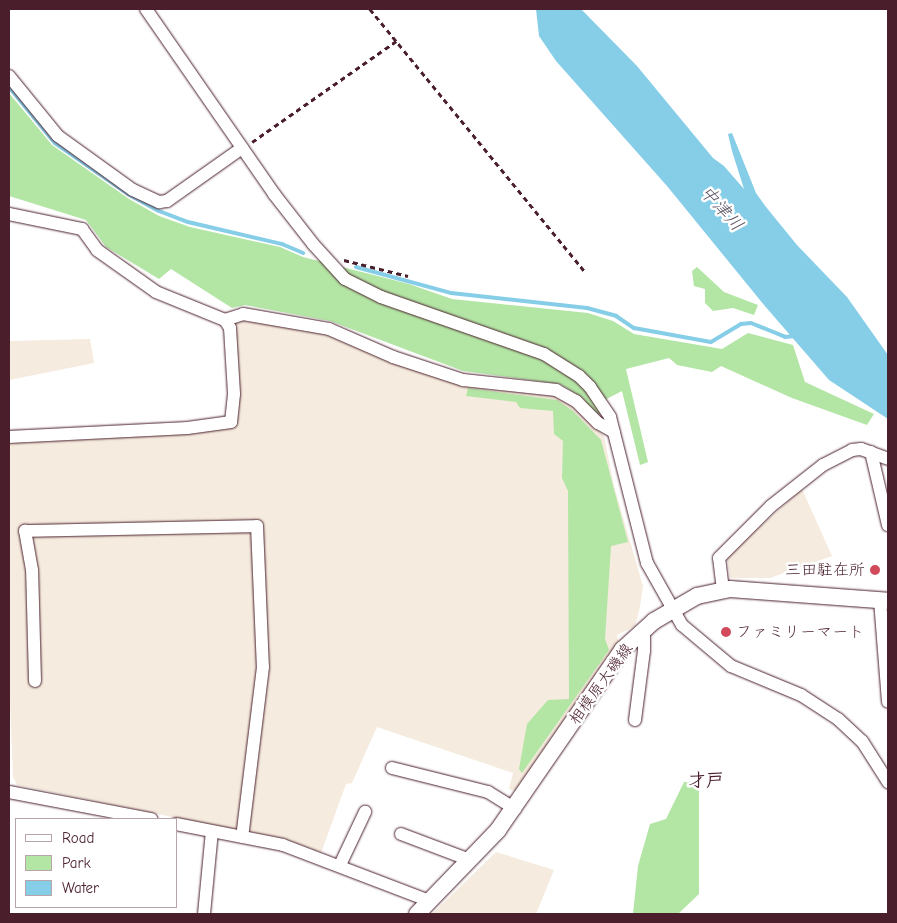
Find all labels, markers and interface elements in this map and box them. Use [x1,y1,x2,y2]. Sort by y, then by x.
water label: 中津川 [695,182,747,236]
place label: 三田駐在所 [785,560,865,580]
marker: 三田駐在所 [869,564,881,576]
place label: ファミリーマート [736,622,864,642]
marker: ファミリーマート [720,626,732,638]
street label: 相模原大磯線 [565,640,637,728]
district label: 才戸 [688,770,724,792]
legend [15,818,178,908]
text: Road [62,829,94,847]
text: Park [62,854,91,872]
text: Water [62,879,99,897]

